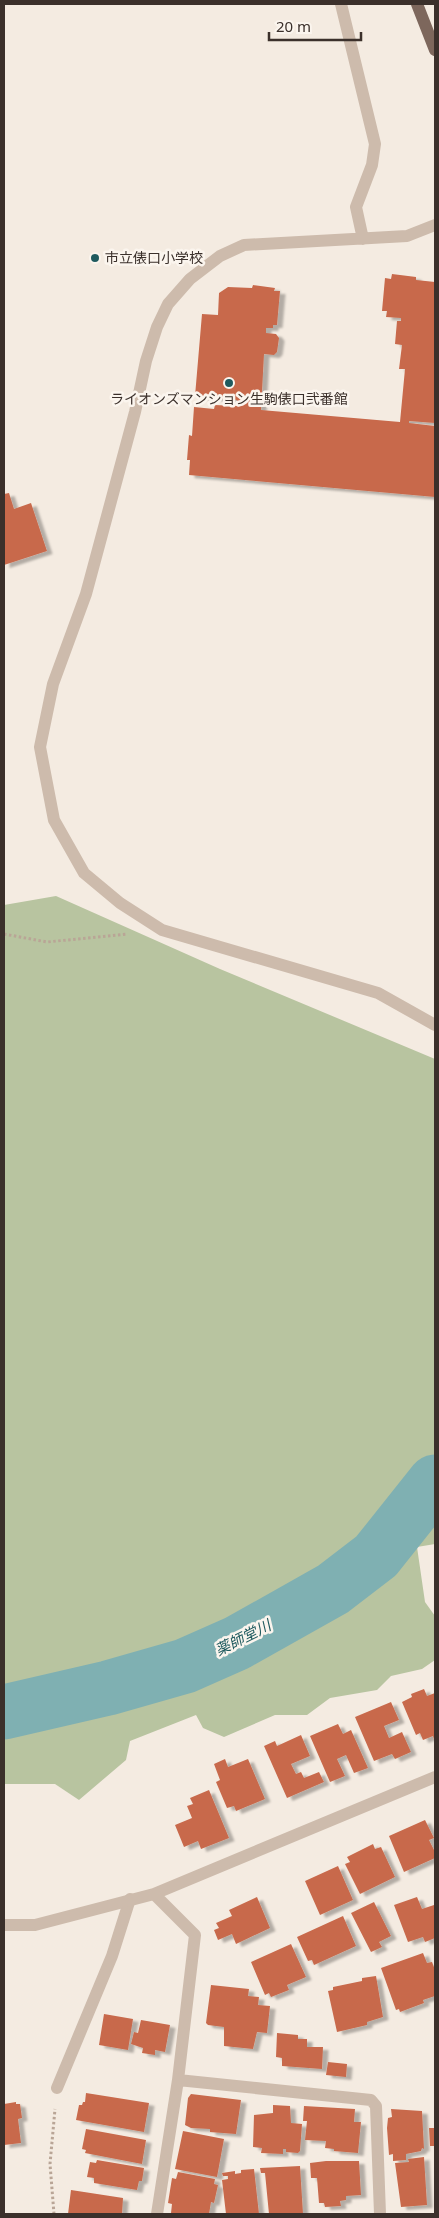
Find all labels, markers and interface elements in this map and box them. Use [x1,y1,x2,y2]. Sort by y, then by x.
scale bar [269,10,362,42]
text: 20 m [276,16,311,36]
place label: 市立俵口小学校 [105,248,203,267]
marker: 市立俵口小学校 [89,252,101,264]
marker: ライオンズマンション生駒俵口弐番館 [223,377,235,389]
place label: ライオンズマンション生駒俵口弐番館 [110,389,348,408]
water label: 薬師堂川 [211,1614,276,1660]

